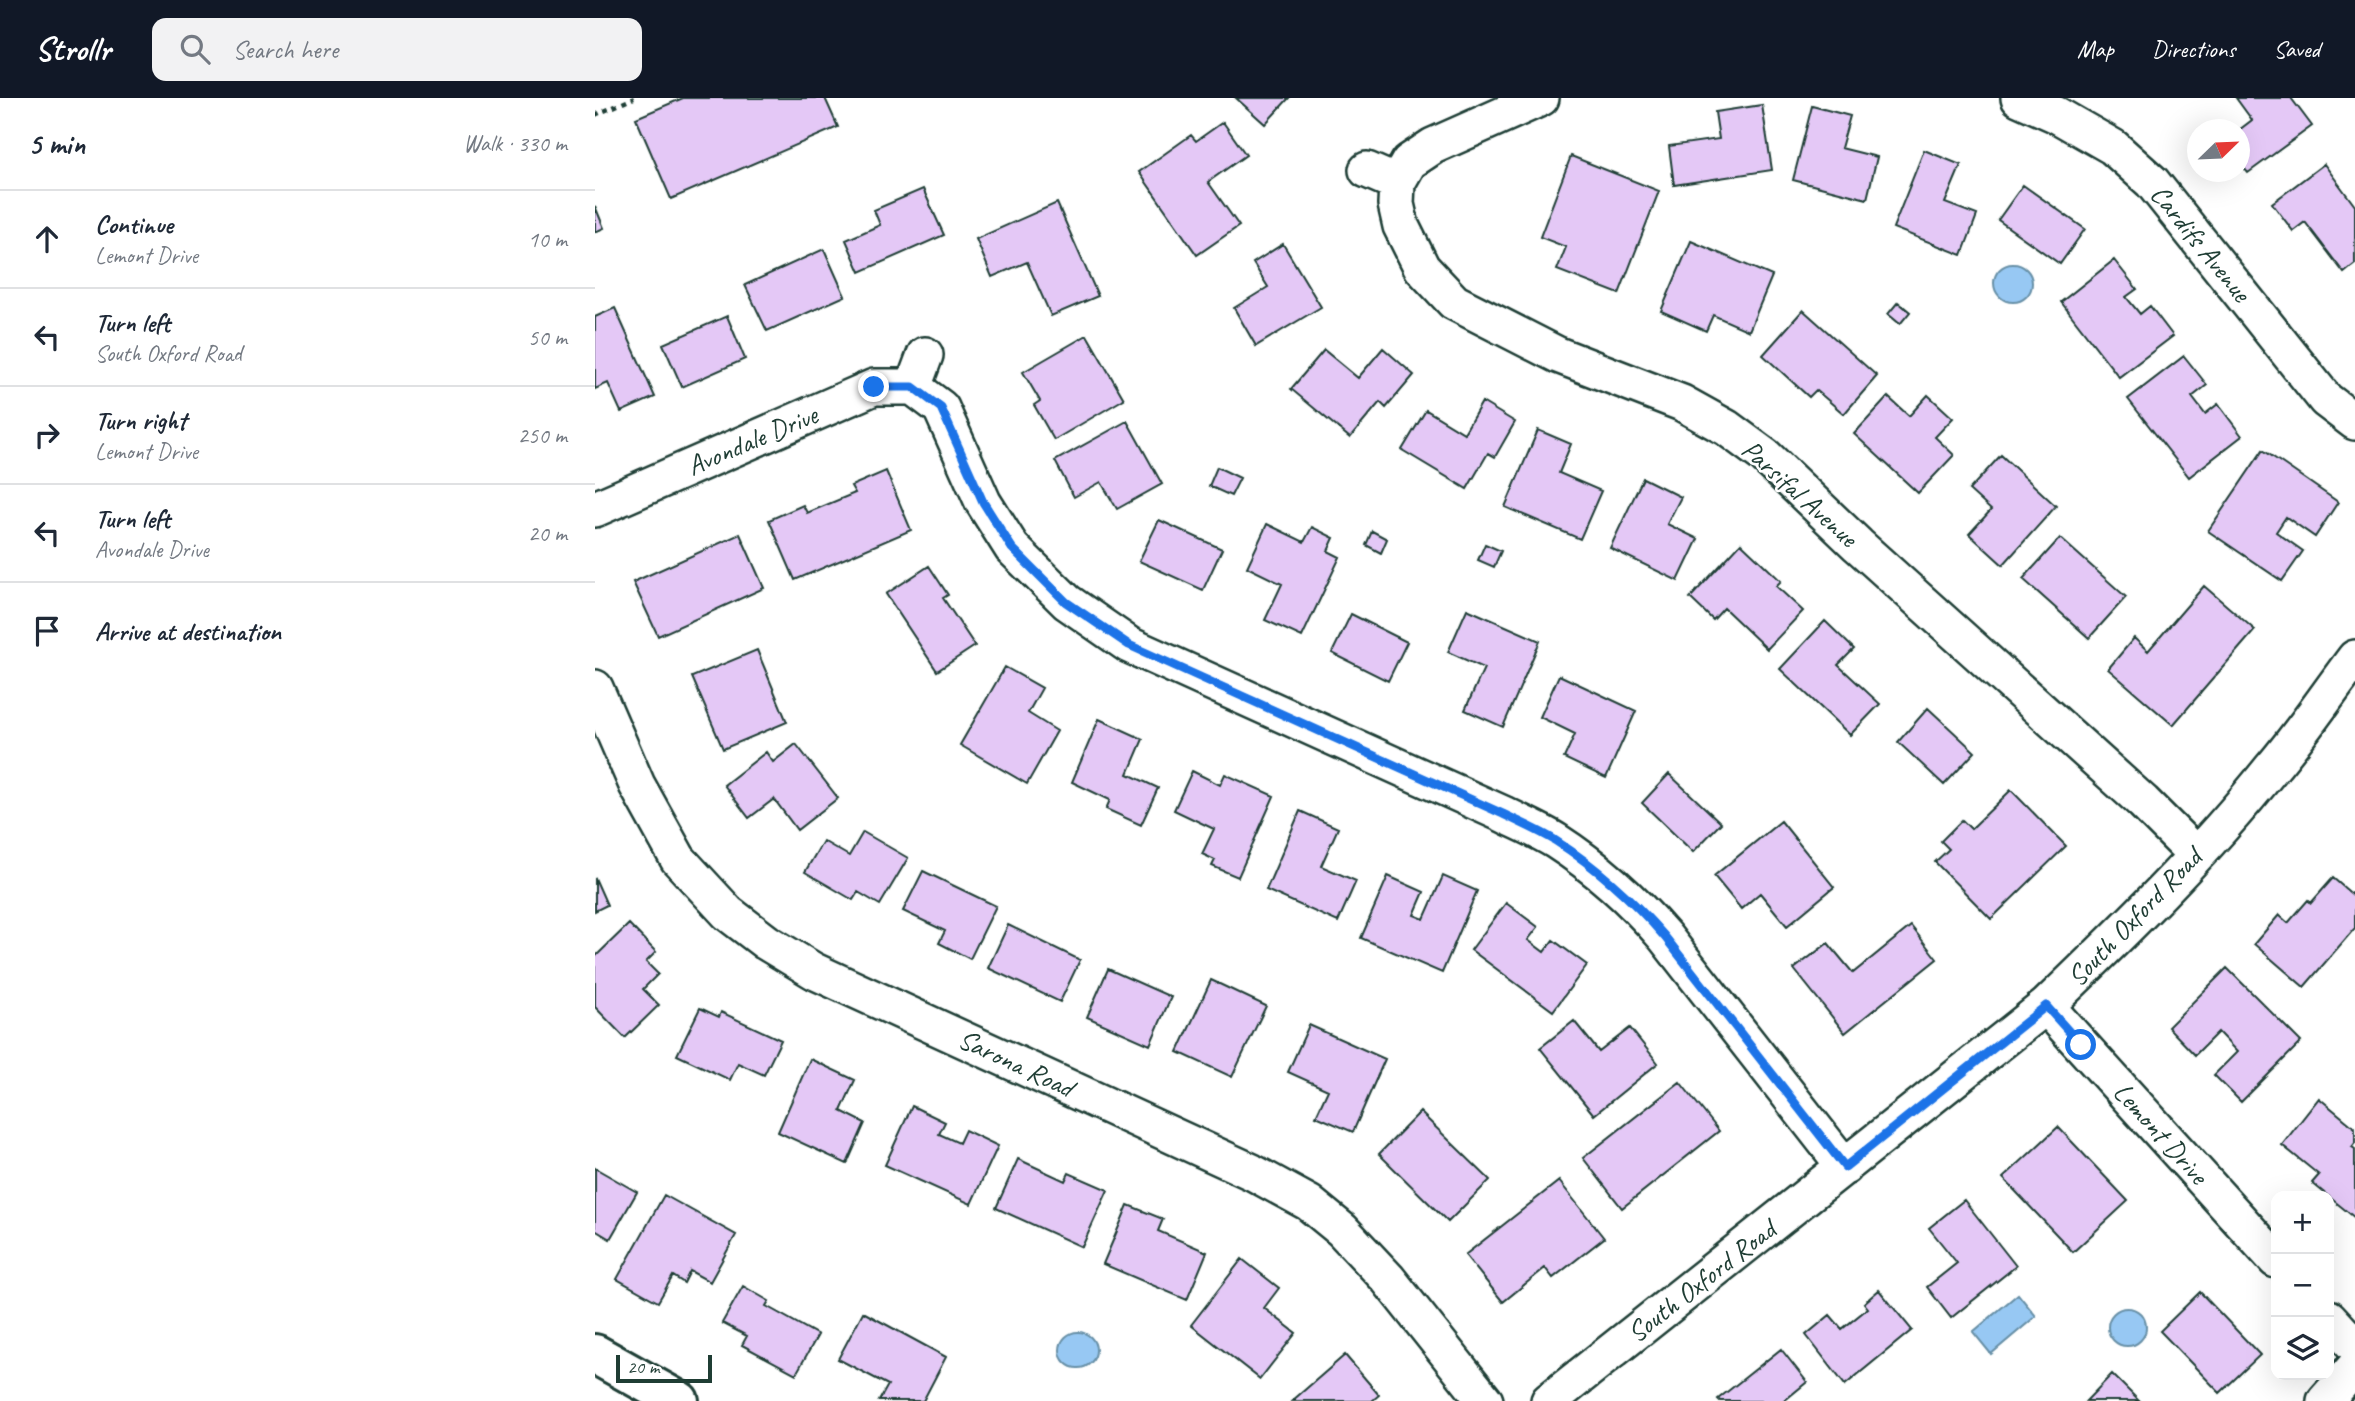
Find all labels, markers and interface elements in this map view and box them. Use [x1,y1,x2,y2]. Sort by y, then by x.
search box [152,18,642,81]
text: Strollr [35,28,110,70]
icon: search [176,30,214,68]
text: Search here [232,33,338,66]
text: Map [2077,34,2114,64]
text: Directions [2152,34,2235,64]
text: Saved [2273,34,2320,64]
north arrow [2187,119,2250,182]
text: 5 min [28,125,85,163]
text: Walk · 330 m [463,129,567,158]
street label: Cardifs Avenue [2143,177,2260,310]
text: Continue [95,208,173,241]
icon: ahead [28,220,66,258]
text: 10 m [528,225,567,254]
text: Lemont Drive [95,241,198,270]
text: Turn left [95,306,170,339]
icon: left [28,318,66,356]
text: 50 m [528,323,567,352]
text: South Oxford Road [95,339,242,368]
route end [858,371,889,402]
street label: Avondale Drive [681,396,824,483]
text: Turn right [95,404,186,437]
icon: right [28,416,66,454]
text: 250 m [518,421,567,450]
street label: Parsifal Avenue [1735,432,1867,556]
text: Lemont Drive [95,437,198,466]
text: Turn left [95,502,170,535]
icon: left [28,514,66,552]
text: 20 m [528,519,567,548]
text: Avondale Drive [95,535,209,564]
icon: arrive [28,612,66,650]
text: Arrive at destination [95,615,281,648]
street label: South Oxford Road [2059,838,2211,993]
street label: Sarona Road [953,1021,1083,1107]
route start [2065,1029,2096,1060]
street label: Lemont Drive [2106,1075,2217,1193]
map controls [2271,1191,2334,1380]
button: + [2271,1191,2334,1254]
street label: South Oxford Road [1620,1210,1785,1350]
button: − [2271,1254,2334,1317]
button: layers [2271,1317,2334,1380]
scale bar [616,1352,712,1384]
text: 20 m [627,1355,659,1379]

